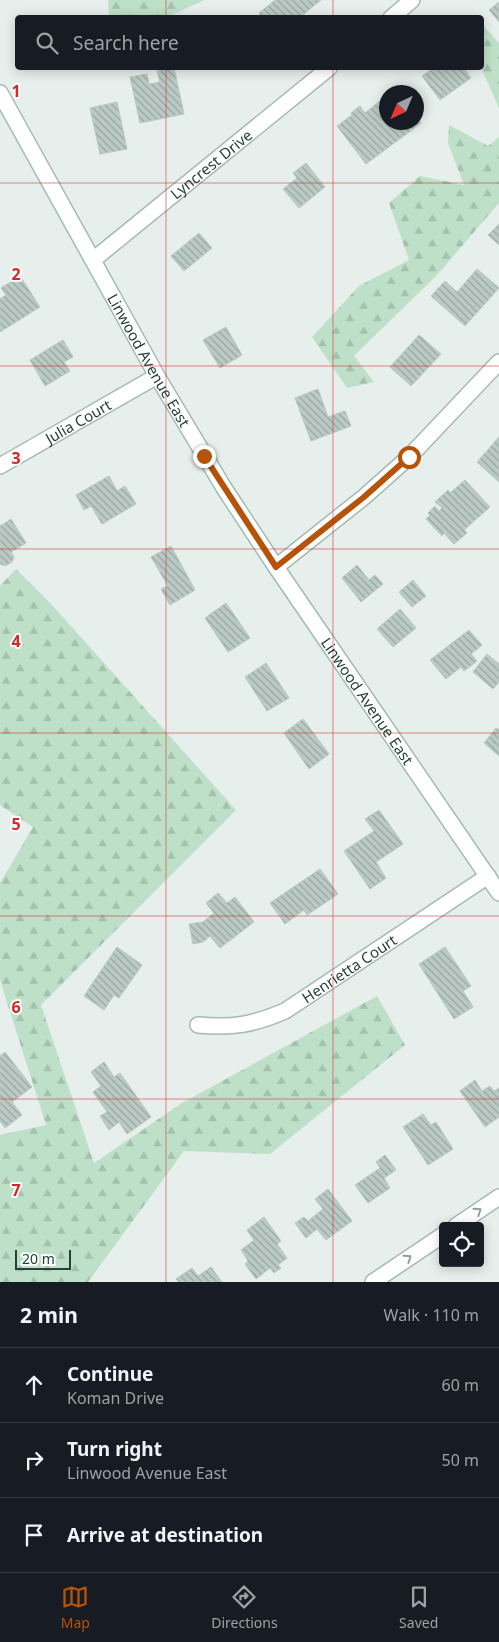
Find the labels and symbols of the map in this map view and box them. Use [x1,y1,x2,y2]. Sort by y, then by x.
text: 1 [11,80,21,102]
north arrow [379,85,424,130]
street label: Lyncrest Drive [166,125,256,203]
text: 2 [11,263,21,285]
street label: Linwood Avenue East [103,290,195,431]
street label: Julia Court [40,394,115,449]
route end [193,445,216,468]
route start [398,446,421,469]
text: 3 [11,447,21,469]
text: 4 [11,630,21,652]
street label: Linwood Avenue East [317,633,419,769]
text: 5 [11,813,21,835]
street label: Henrietta Court [298,929,401,1007]
text: 6 [11,996,21,1018]
text: 7 [11,1179,21,1201]
one-way arrow [472,1208,481,1217]
scale bar [15,1247,71,1270]
one-way arrow [403,1255,412,1265]

